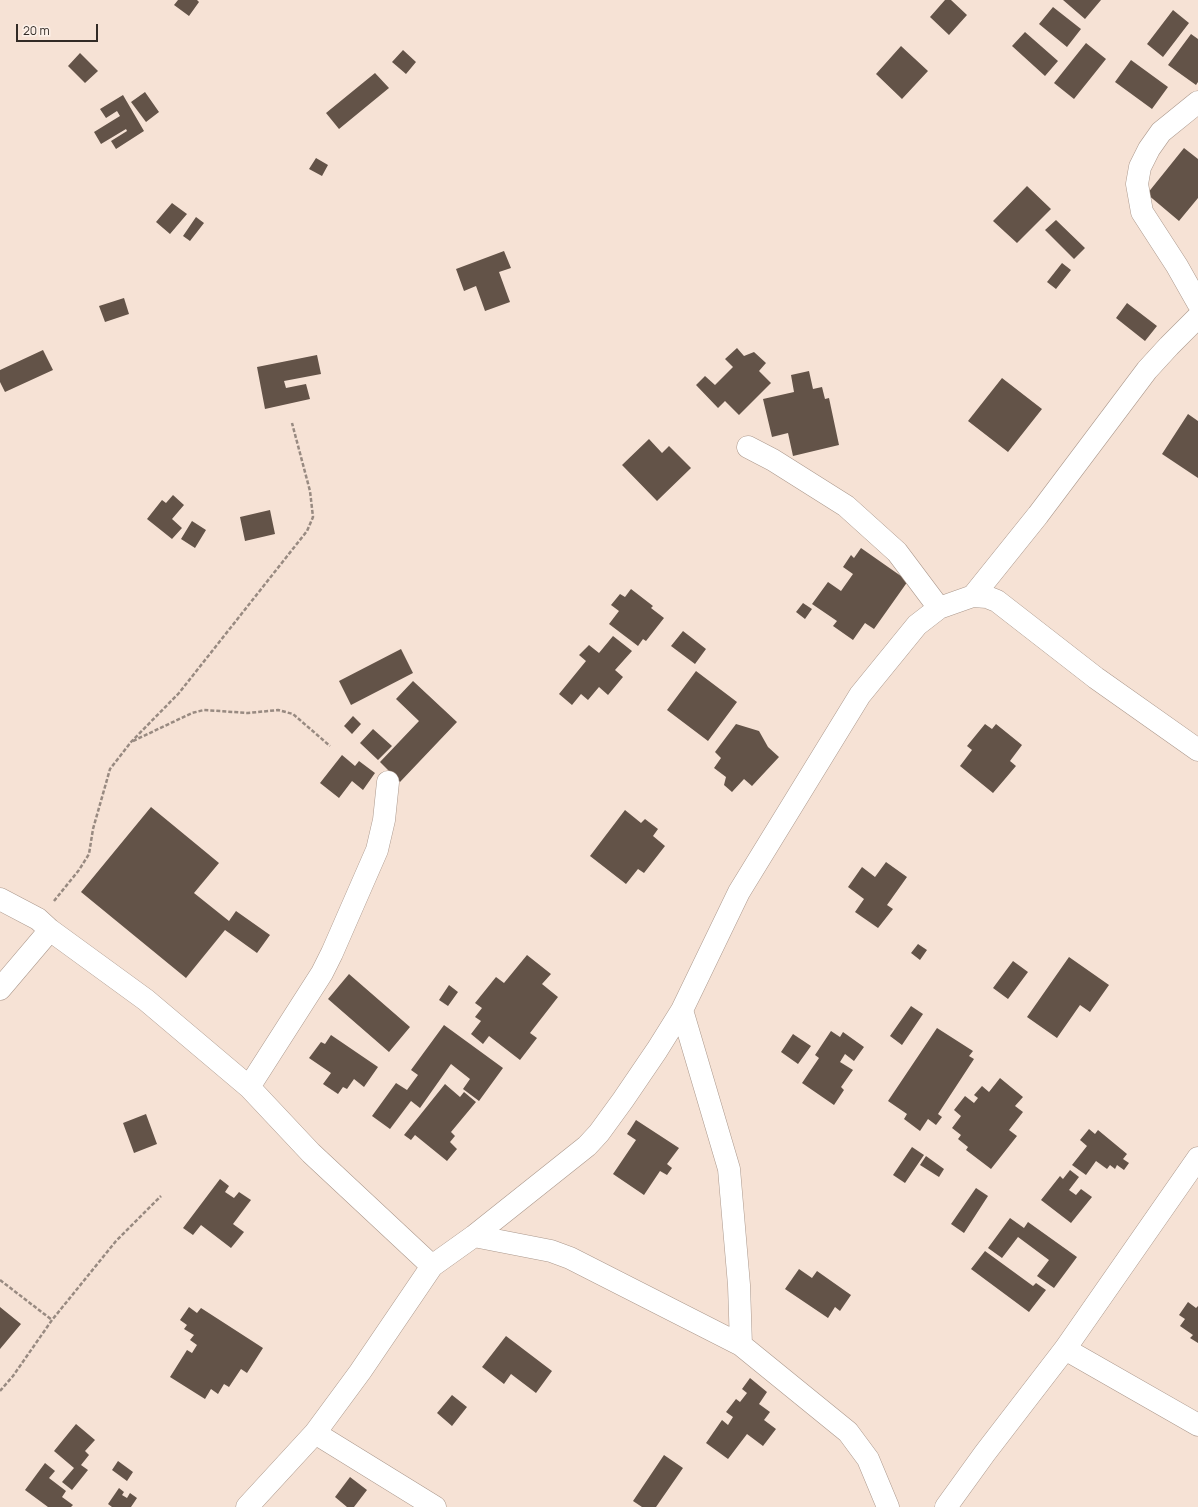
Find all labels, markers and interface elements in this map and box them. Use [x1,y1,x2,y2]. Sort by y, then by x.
scale bar [18,16,100,42]
text: 20 m [23,22,50,39]

